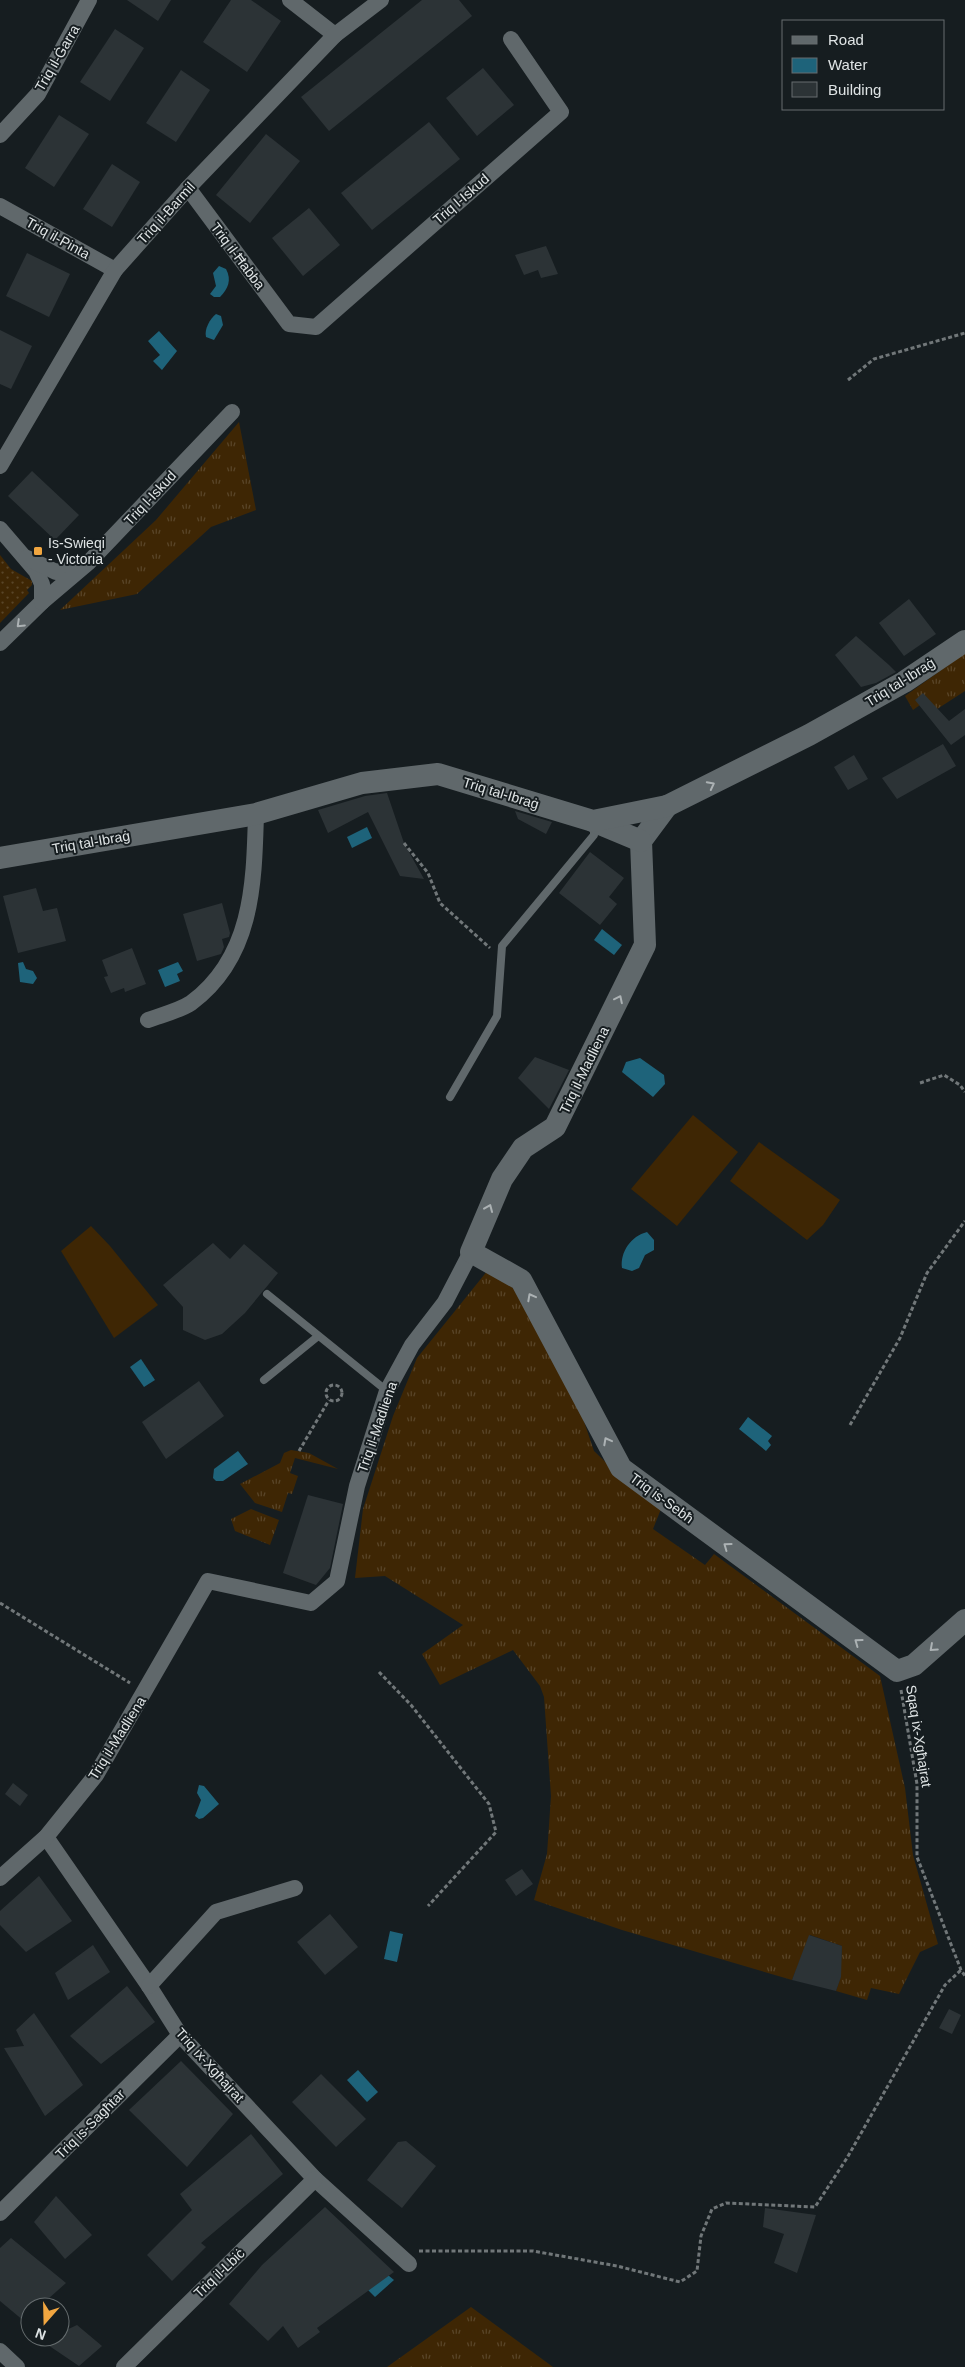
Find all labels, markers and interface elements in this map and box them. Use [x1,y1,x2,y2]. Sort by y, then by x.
legend [782,20,945,110]
street label: Triq il-Ġarra [31,21,83,94]
text: Road [828,31,864,48]
text: Water [828,56,867,73]
text: Building [828,81,881,98]
street label: Triq l-Iskud [430,170,492,228]
street label: Triq il-Barmil [134,179,198,247]
street label: Triq il-Pinta [23,214,93,262]
street label: Triq il-Ħabba [208,219,268,293]
street label: Triq l-Iskud [121,467,179,529]
place label: Is-Swieqi - Victoria [48,535,105,567]
marker: Is-Swieqi - Victoria [32,545,44,557]
one-way arrow [17,618,26,627]
street label: Triq tal-Ibraġ [862,654,938,710]
street label: Triq tal-Ibraġ [461,774,541,812]
one-way arrow [706,781,715,791]
street label: Triq tal-Ibraġ [51,827,131,857]
one-way arrow [613,996,623,1005]
street label: Triq il-Madliena [556,1024,612,1116]
one-way arrow [484,1204,494,1212]
one-way arrow [527,1293,537,1302]
street label: Triq il-Madliena [354,1379,400,1475]
one-way arrow [603,1437,613,1446]
street label: Triq is-Sebħ [627,1469,697,1527]
one-way arrow [723,1543,733,1552]
one-way arrow [854,1639,864,1648]
one-way arrow [929,1642,938,1651]
street label: Sqaq ix-Xgħajrat [903,1684,935,1788]
street label: Triq il-Madliena [85,1693,149,1783]
street label: Triq ix-Xgħajrat [172,2025,248,2106]
street label: Triq is-Sagħtar [52,2086,128,2162]
street label: Triq il-Lbiċ [190,2245,248,2301]
north arrow [20,2297,70,2347]
text: N [33,2325,48,2343]

